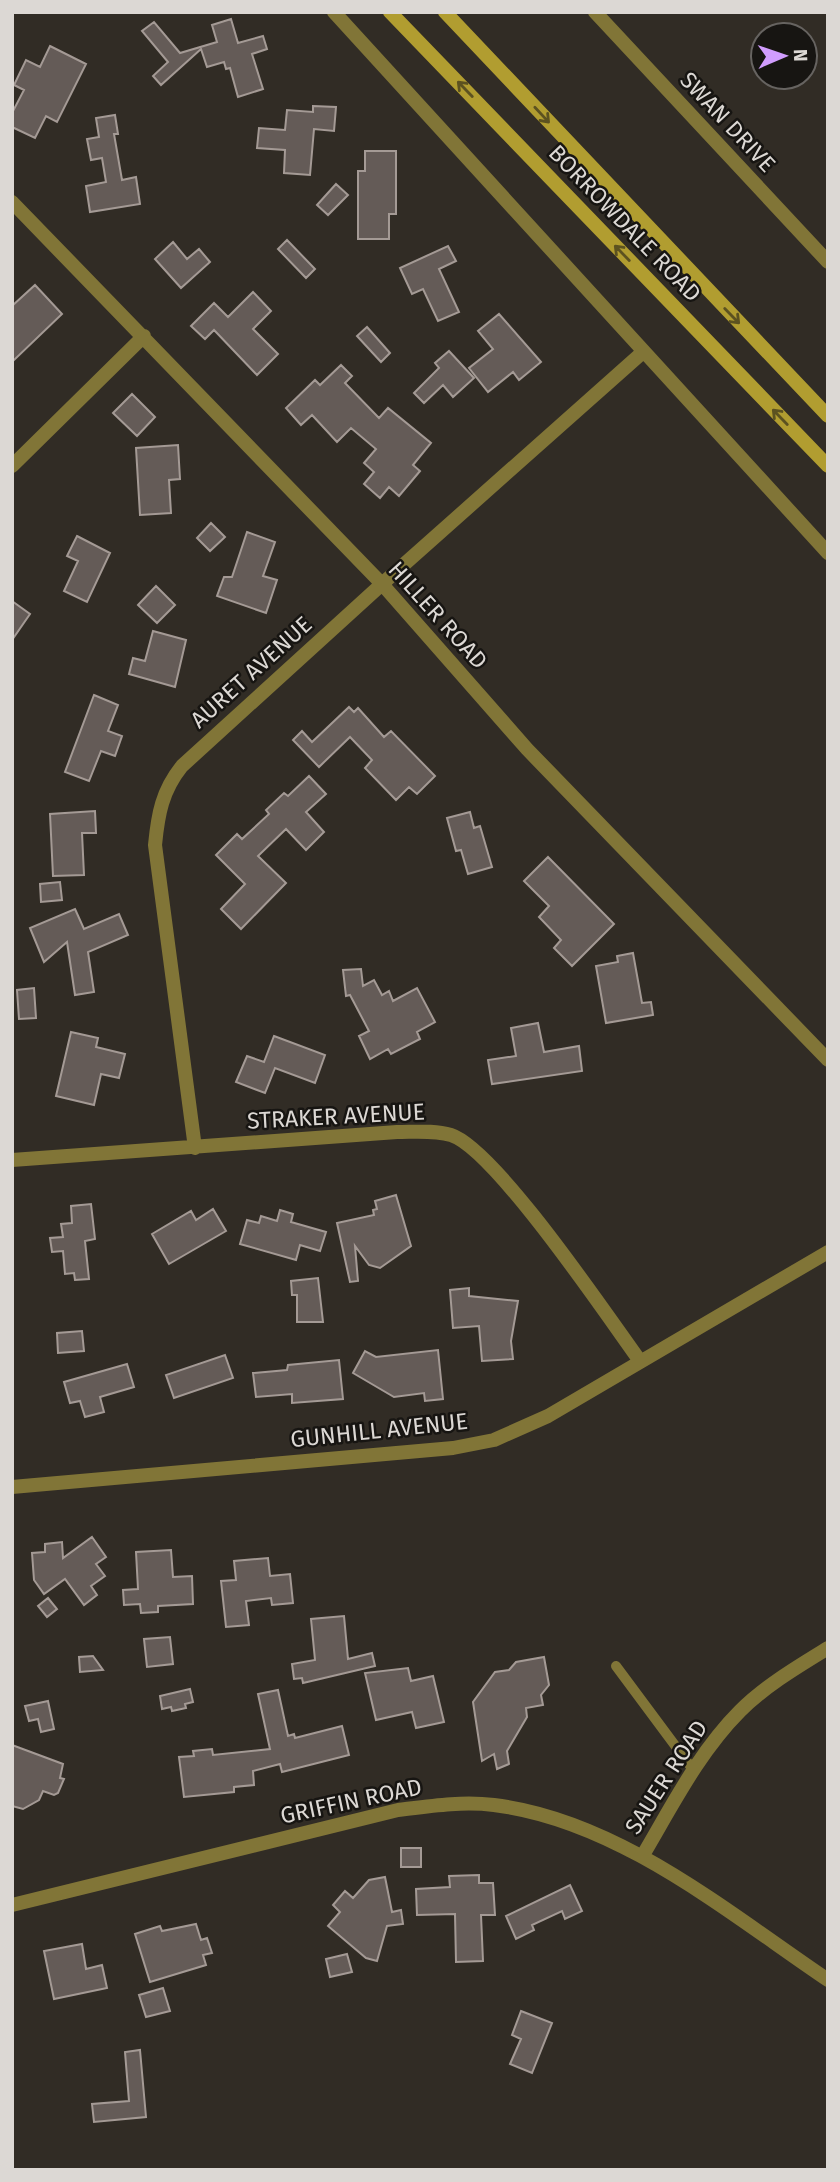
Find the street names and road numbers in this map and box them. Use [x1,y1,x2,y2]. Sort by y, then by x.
street label: SWAN DRIVE [674,66,782,178]
street label: BORROWDALE ROAD [543,139,707,307]
street label: HILLER ROAD [382,555,494,675]
street label: AURET AVENUE [185,610,317,734]
street label: STRAKER AVENUE [246,1097,426,1135]
street label: GUNHILL AVENUE [289,1407,469,1453]
street label: SAUER ROAD [619,1715,713,1839]
street label: GRIFFIN ROAD [278,1772,424,1830]

